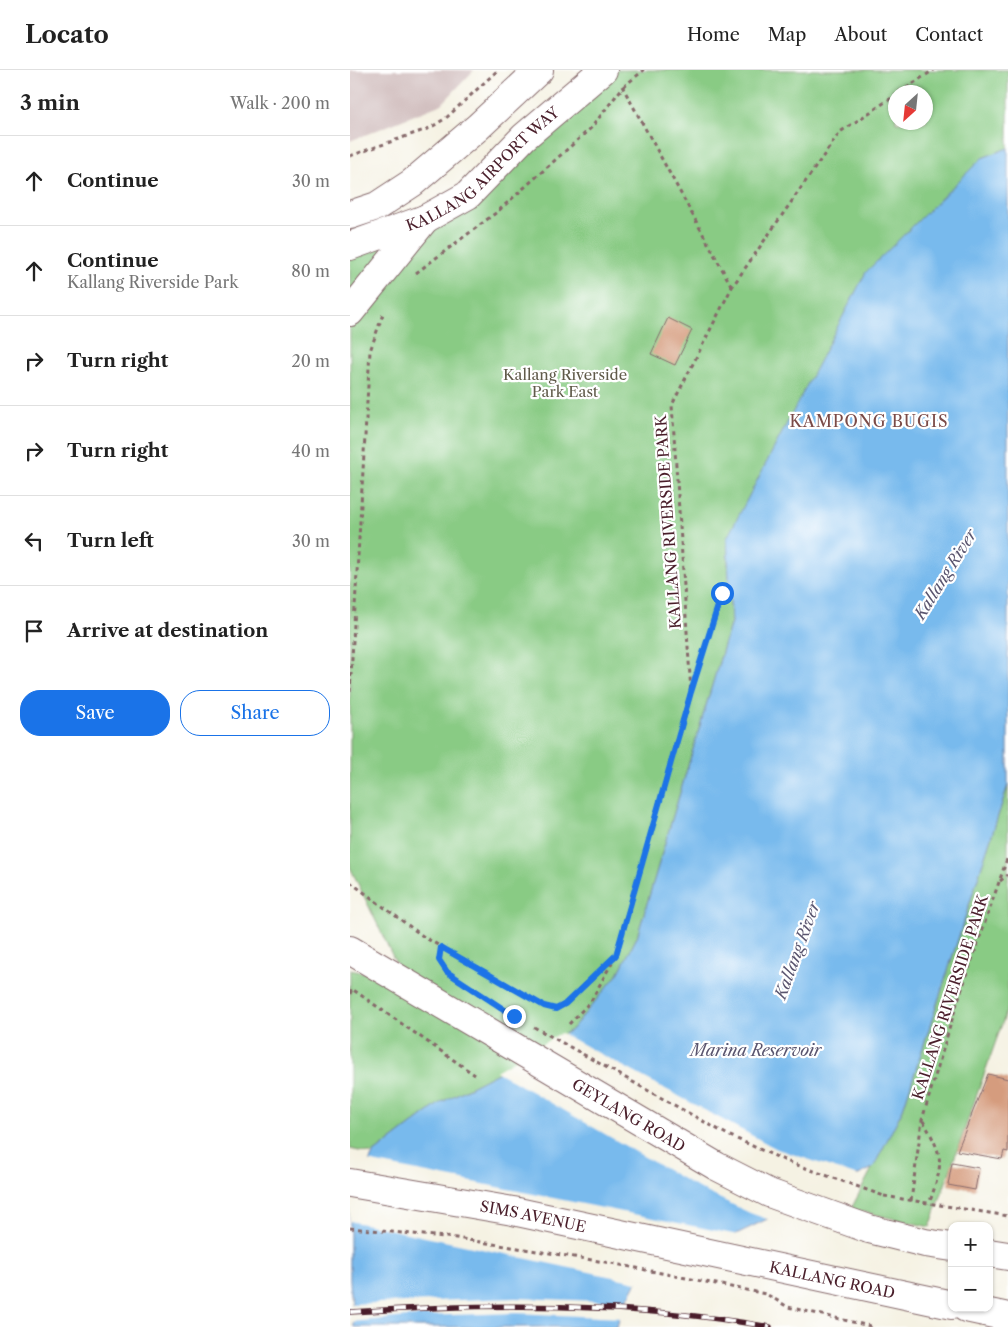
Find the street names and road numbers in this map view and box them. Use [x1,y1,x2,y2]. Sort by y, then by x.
street label: KALLANG AIRPORT WAY [403,102,563,235]
street label: KALLANG RIVERSIDE PARK [651,413,685,630]
street label: KALLANG RIVERSIDE PARK [908,891,993,1102]
street label: GEYLANG ROAD [569,1074,689,1156]
street label: SIMS AVENUE [479,1196,588,1236]
street label: KALLANG ROAD [768,1257,897,1302]

